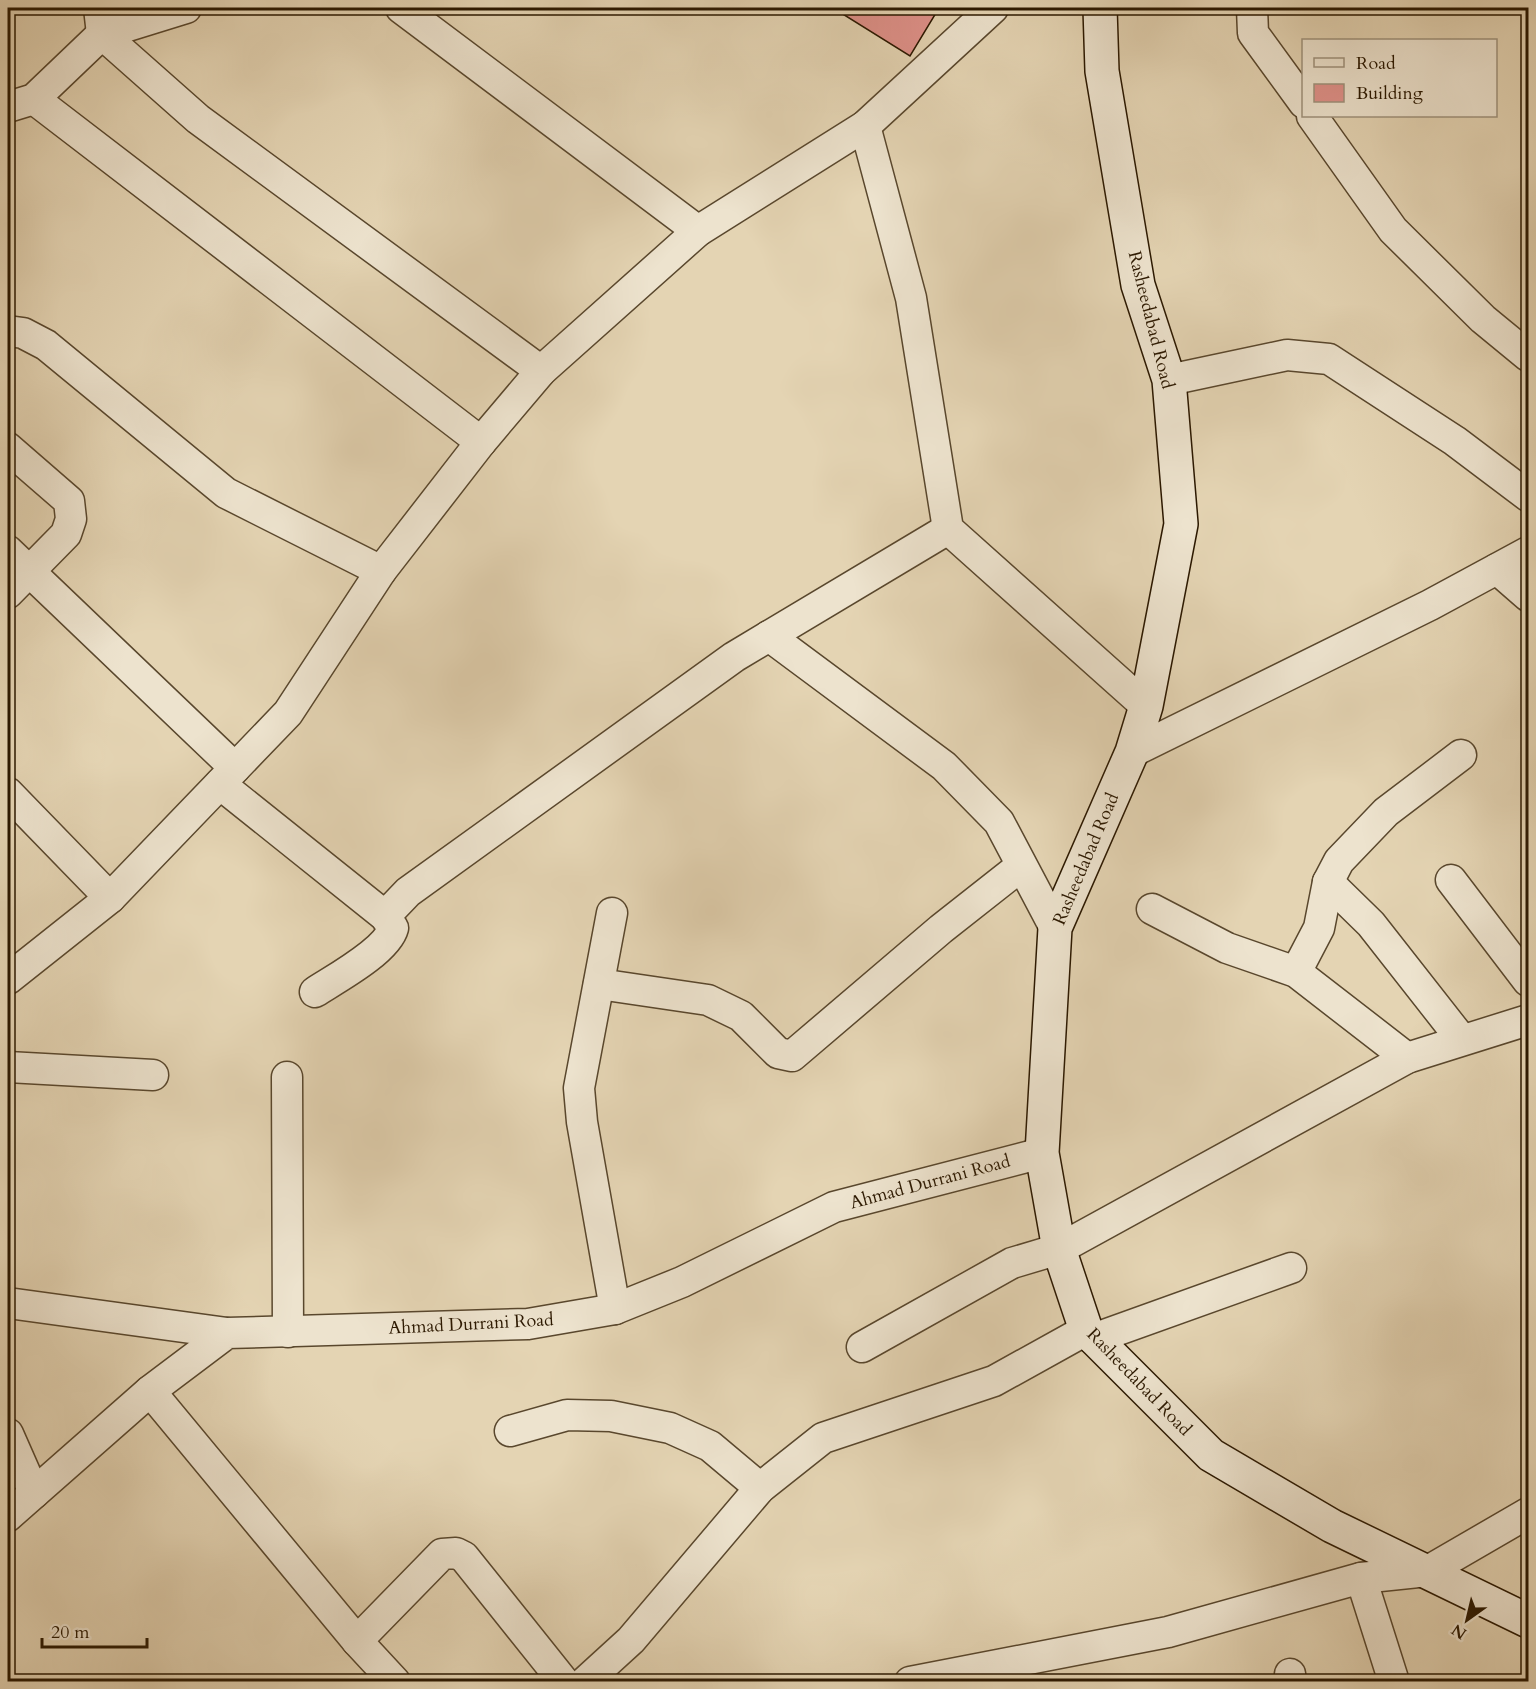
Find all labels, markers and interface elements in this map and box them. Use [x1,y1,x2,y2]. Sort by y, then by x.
legend [1302,39,1497,117]
text: Road [1356,51,1396,76]
text: Building [1356,81,1424,106]
street label: Rasheedabad Road [1122,248,1180,392]
street label: Rasheedabad Road [1047,789,1125,929]
street label: Ahmad Durrani Road [847,1148,1013,1215]
street label: Ahmad Durrani Road [388,1307,555,1341]
street label: Rasheedabad Road [1081,1323,1197,1442]
north arrow [1437,1590,1497,1650]
scale bar [42,1611,147,1649]
text: N [1447,1619,1471,1645]
text: 20 m [51,1620,90,1645]

